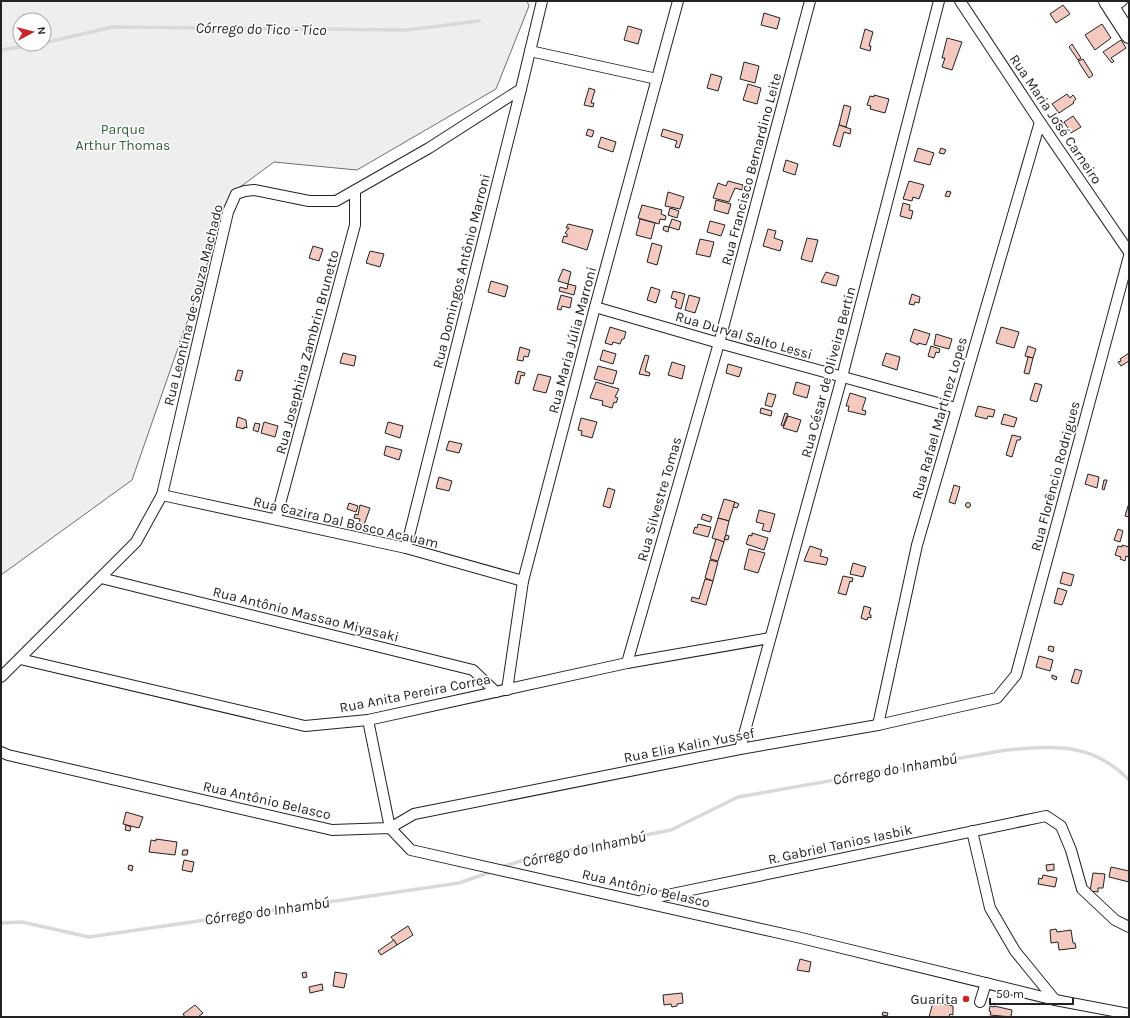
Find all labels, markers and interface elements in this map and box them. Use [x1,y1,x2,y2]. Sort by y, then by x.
north arrow [12,12,52,52]
water label: Córrego do Tico - Tico [195,19,327,39]
text: N [34,26,48,36]
street label: Rua Maria José Carneiro [1006,51,1105,187]
street label: Rua Francisco Bernardino Leite [718,71,785,267]
park label: Parque Arthur Thomas [76,121,170,154]
street label: Rua Domingos Antônio Marroni [429,172,494,370]
street label: Rua Leontina de Souza Machado [160,203,227,408]
street label: Rua Josephina Zambrin Brunetto [272,248,343,456]
street label: Rua Maria Júlia Marroni [545,265,600,415]
street label: Rua César de Oliveira Bertin [797,285,860,460]
street label: Rua Durval Salto Lessi [673,308,814,363]
street label: Rua Rafael Martinez Lopes [908,335,971,501]
street label: Rua Florêncio Rodrigues [1027,399,1084,553]
street label: Rua Silvestre Tomas [634,435,685,563]
street label: Rua Cazira Dal Bosco Acauam [252,493,440,552]
street label: Rua Antônio Massao Miyasaki [211,583,401,646]
street label: Rua Anita Pereira Correa [338,670,492,717]
street label: Rua Elia Kalin Yussef [622,724,756,767]
water label: Córrego do Inhambú [831,749,959,789]
street label: Rua Antônio Belasco [201,777,333,823]
street label: R. Gabriel Tanios Iasbik [767,821,914,868]
water label: Córrego do Inhambú [521,827,647,871]
street label: Rua Antônio Belasco [580,865,712,911]
water label: Córrego do Inhambú [203,893,331,929]
scale bar [990,980,1073,1006]
text: 50 m [996,987,1024,1001]
place label: Guarita [911,991,958,1008]
marker: Guarita [961,994,971,1004]

